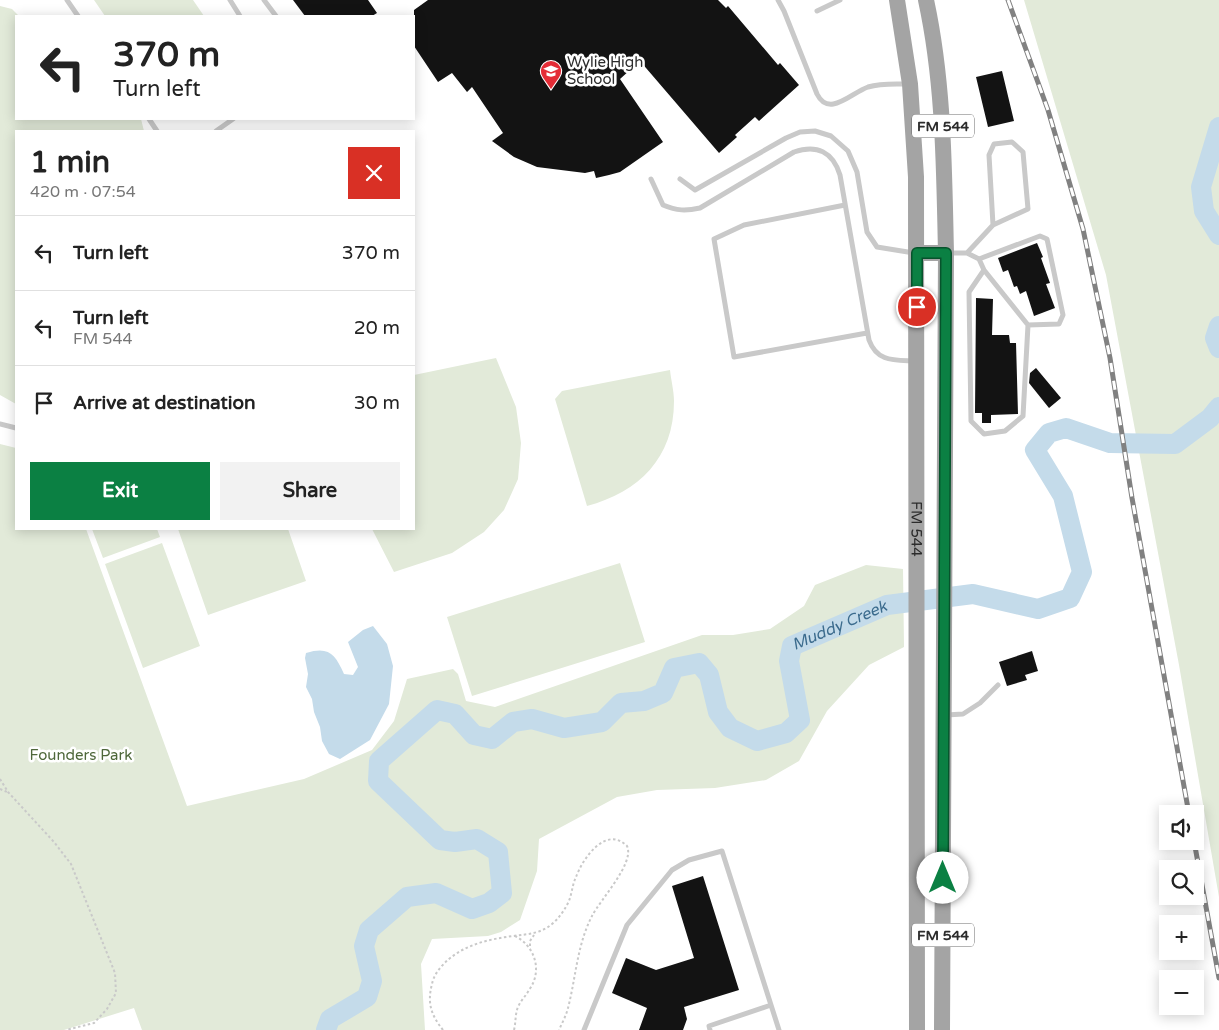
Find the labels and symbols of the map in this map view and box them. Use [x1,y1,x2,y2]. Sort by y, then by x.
place label: Wylie High School [567,53,643,88]
school or university icon: Wylie High School [539,59,563,90]
road number: FM 544 [912,114,974,138]
pin [896,286,938,328]
street label: FM 544 [907,501,925,557]
water label: Muddy Creek [789,596,891,655]
park label: Founders Park [30,746,132,764]
position arrow [916,851,968,903]
road number: FM 544 [912,924,974,946]

